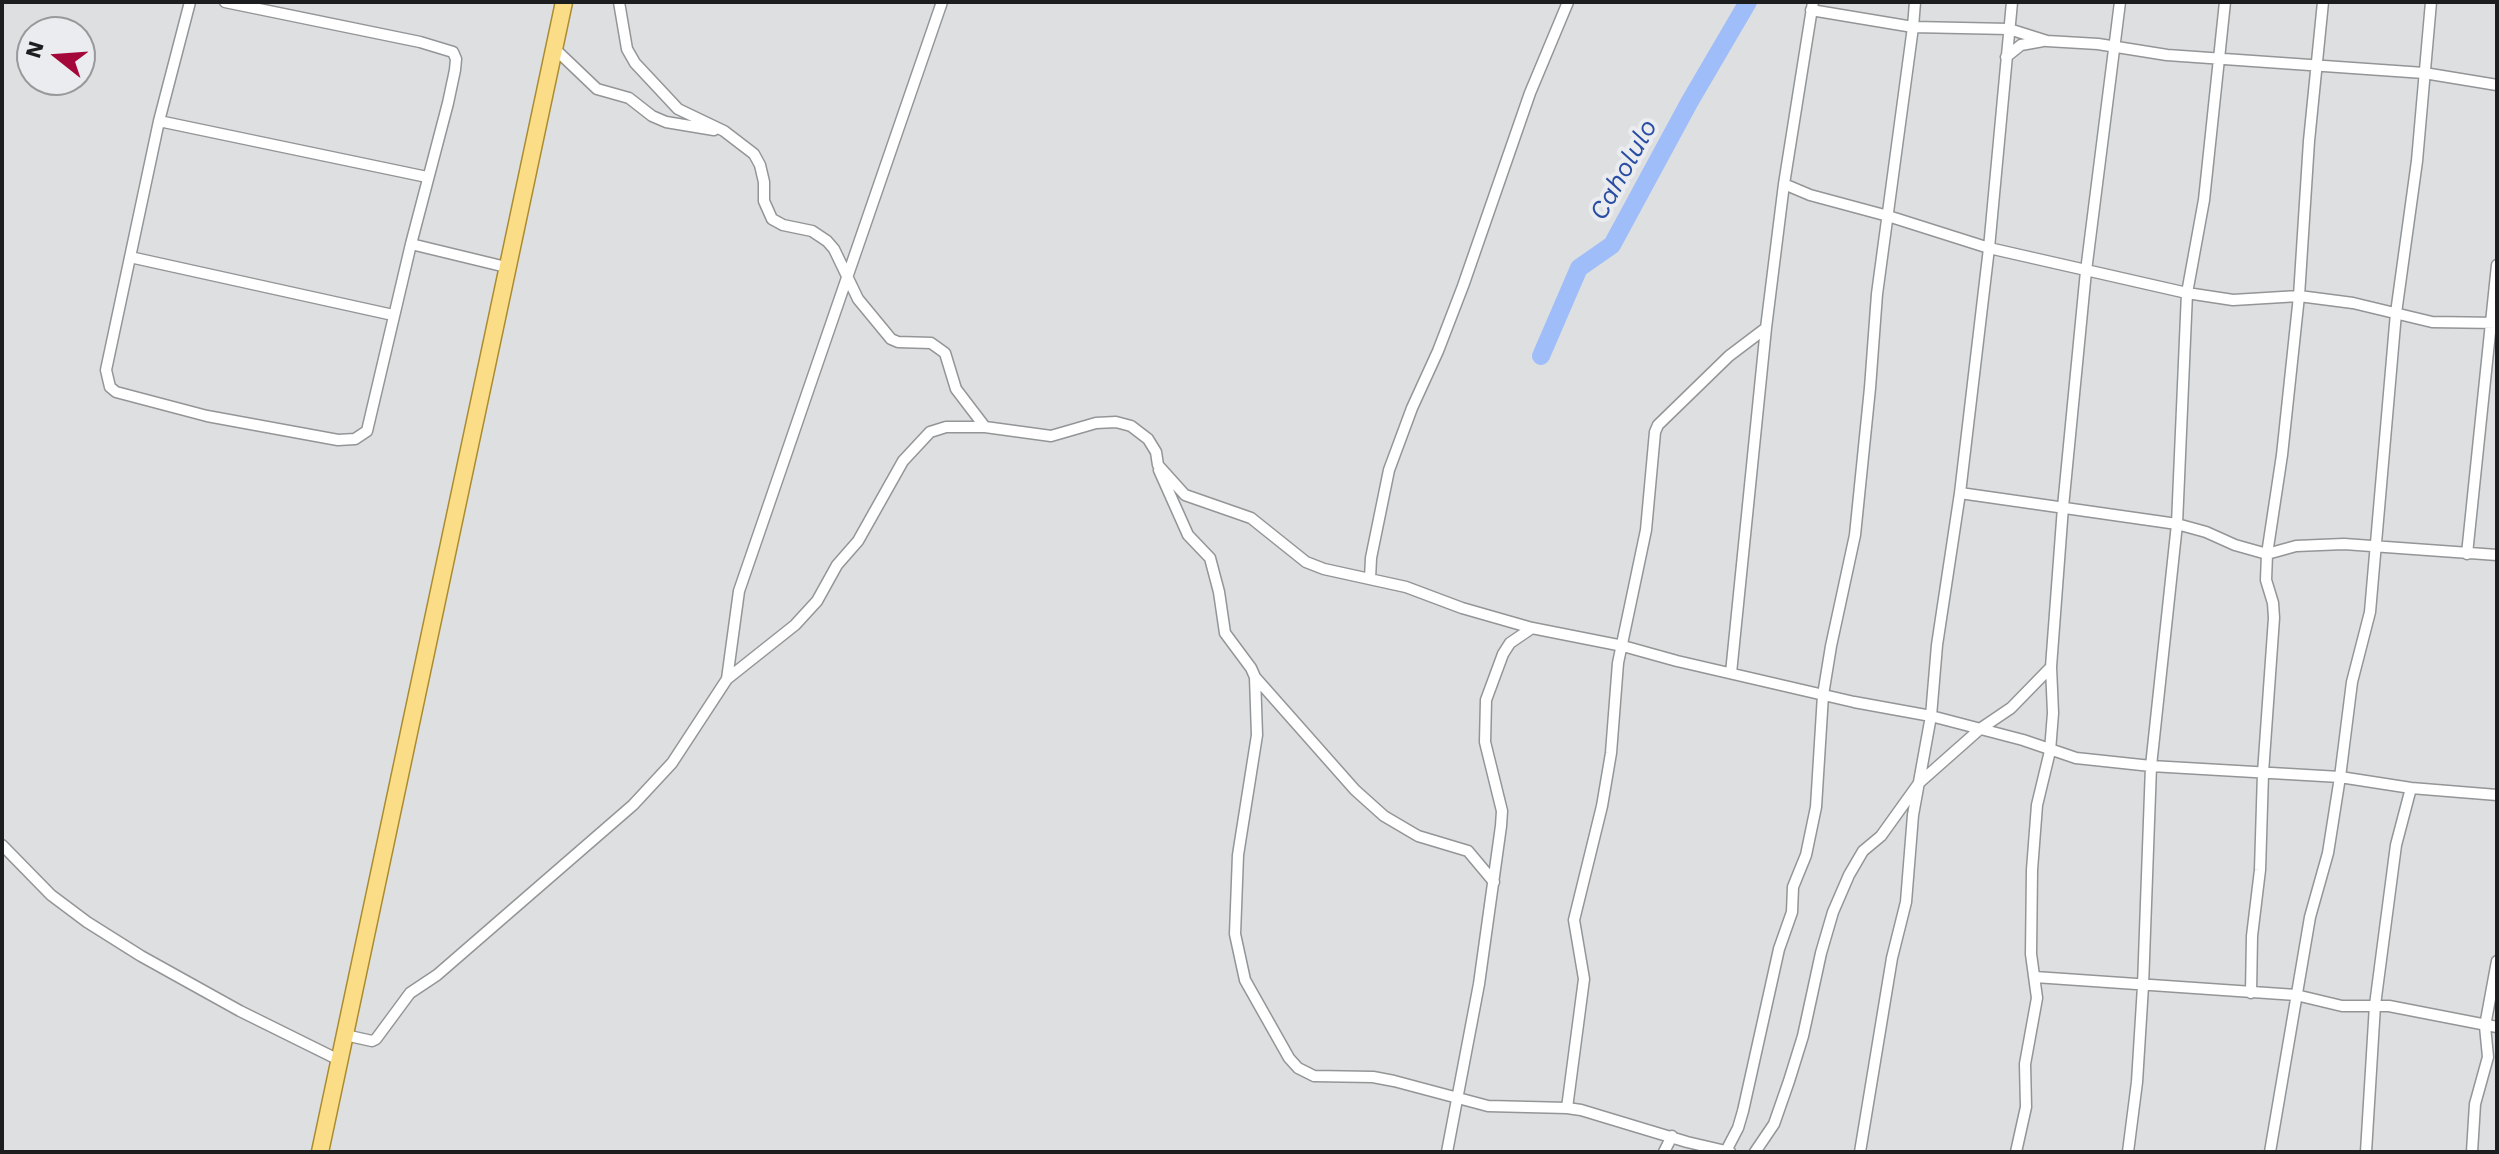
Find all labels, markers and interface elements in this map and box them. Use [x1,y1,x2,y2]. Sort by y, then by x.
north arrow [16,16,96,96]
text: N [20,38,49,61]
water label: Caholulo [1583,114,1665,226]

